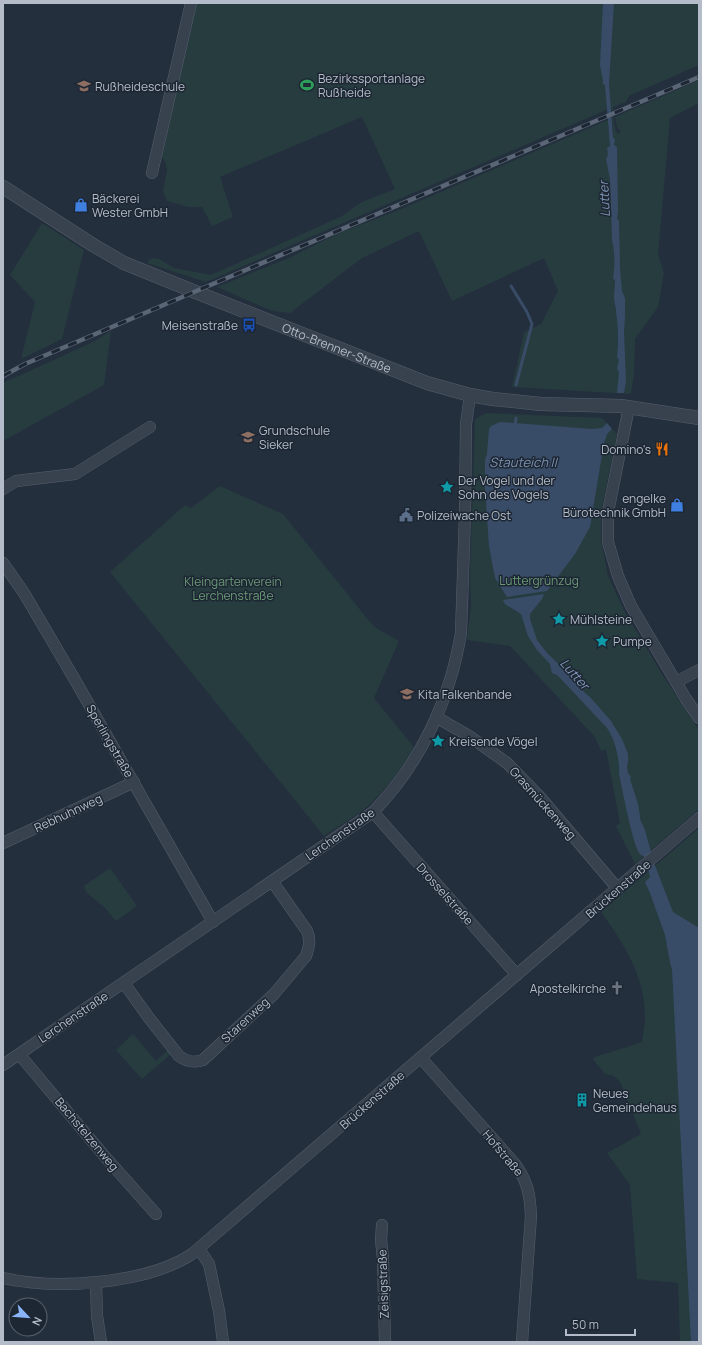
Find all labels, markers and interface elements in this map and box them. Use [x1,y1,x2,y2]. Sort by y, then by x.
place label: Bezirkssportanlage Rußheide [318,70,425,101]
sports icon: Bezirkssportanlage Rußheide [299,77,315,93]
school or university icon: Rußheideschule [76,78,92,94]
place label: Rußheideschule [95,78,185,95]
water label: Lutter [594,178,614,218]
place label: Bäckerei Wester GmbH [92,190,168,221]
shop icon: Bäckerei Wester GmbH [73,197,89,213]
place label: Meisenstraße [162,317,238,334]
bus stop icon: Meisenstraße [241,317,257,333]
street label: Otto-Brenner-Straße [280,318,394,377]
place label: Grundschule Sieker [259,422,330,453]
school or university icon: Grundschule Sieker [240,429,256,445]
place label: Domino's [601,441,651,458]
restaurant icon: Domino's [654,441,670,457]
water label: Stauteich II [489,453,559,471]
place label: Der Vogel und der Sohn des Vogels [458,472,556,503]
place icon: Der Vogel und der Sohn des Vogels [439,479,455,495]
place label: engelke Bürotechnik GmbH [563,490,666,521]
shop icon: engelke Bürotechnik GmbH [669,497,685,513]
public building icon: Polizeiwache Ost [398,507,414,523]
place label: Polizeiwache Ost [417,507,511,524]
park label: Luttergrünzug [499,572,579,589]
park label: Kleingartenverein Lerchenstraße [184,573,282,604]
place icon: Mühlsteine [551,611,567,627]
place label: Mühlsteine [570,611,632,628]
place icon: Pumpe [594,633,610,649]
place label: Pumpe [613,633,652,650]
water label: Lutter [556,654,595,695]
school or university icon: Kita Falkenbande [399,686,415,702]
place label: Kita Falkenbande [418,686,512,703]
street label: Sperlingstraße [82,701,138,781]
place icon: Kreisende Vögel [430,733,446,749]
place label: Kreisende Vögel [449,733,537,750]
street label: Grasmückenweg [506,763,580,843]
street label: Rebhuhnweg [31,790,105,836]
street label: Lerchenstraße [302,804,378,864]
street label: Brückenstraße [582,856,654,922]
street label: Drosselstraße [413,859,477,929]
place label: Apostelkirche [530,980,606,997]
church icon: Apostelkirche [609,980,625,996]
street label: Lerchenstraße [35,987,111,1047]
street label: Starenweg [217,993,273,1047]
street label: Brückenstraße [336,1067,408,1133]
place label: Neues Gemeindehaus [593,1085,677,1116]
building icon: Neues Gemeindehaus [574,1092,590,1108]
street label: Bachstelzenweg [51,1094,123,1174]
street label: Hofstraße [479,1126,527,1180]
street label: Zeisigstraße [373,1249,393,1319]
north arrow [8,1297,48,1337]
scale bar [566,1311,635,1337]
text: N [29,1315,46,1329]
text: 50 m [572,1316,599,1333]

